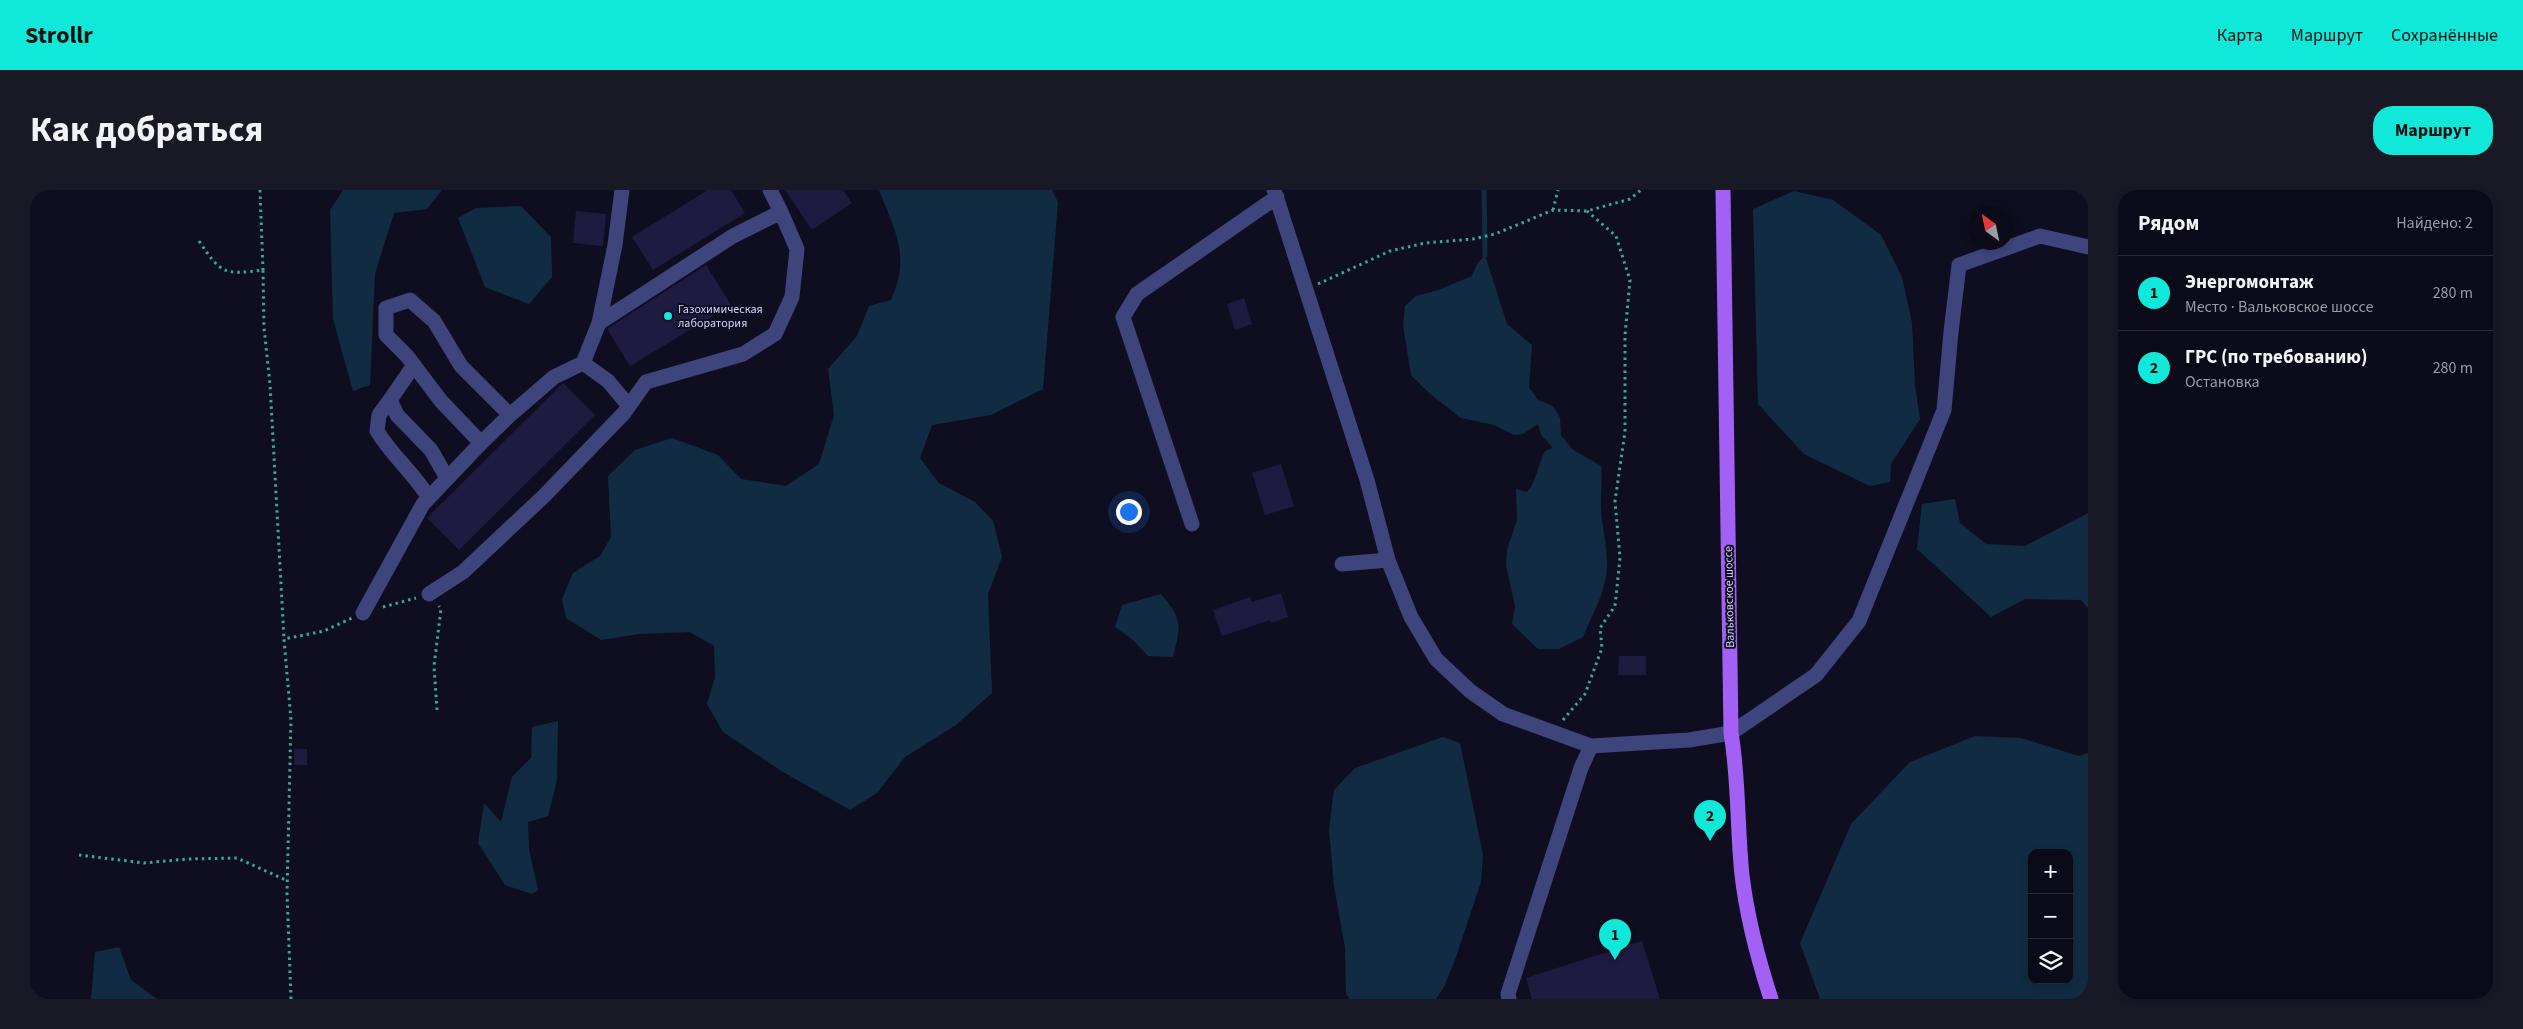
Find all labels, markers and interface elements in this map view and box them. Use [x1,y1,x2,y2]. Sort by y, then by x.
text: Strollr [25,18,93,53]
text: Карта [2217,23,2263,48]
text: Маршрут [2291,23,2363,48]
text: Сохранённые [2391,23,2498,48]
text: Как добраться [30,105,263,155]
button: Маршрут [2373,106,2493,155]
north arrow [1968,205,2013,250]
text: Рядом [2138,208,2199,238]
text: Найдено: 2 [2396,212,2473,234]
text: Энергомонтаж [2185,269,2314,296]
text: 1 [2150,282,2158,304]
text: 280 m [2433,282,2473,304]
text: Место · Вальковское шоссе [2185,296,2373,318]
place label: Газохимическая лаборатория [678,301,763,332]
marker: Газохимическая лаборатория [662,310,674,322]
text: ГРС (по требованию) [2185,344,2368,371]
text: 2 [2150,357,2158,379]
text: 280 m [2433,357,2473,379]
text: Остановка [2185,371,2259,393]
your location [1116,499,1142,525]
street label: Вальковское шоссе [1720,546,1739,648]
pin: 2 [1694,800,1726,841]
map controls [2028,849,2073,984]
button: + [2028,849,2073,894]
button: − [2028,894,2073,939]
pin: 1 [1599,919,1631,960]
button: layers [2028,939,2073,984]

